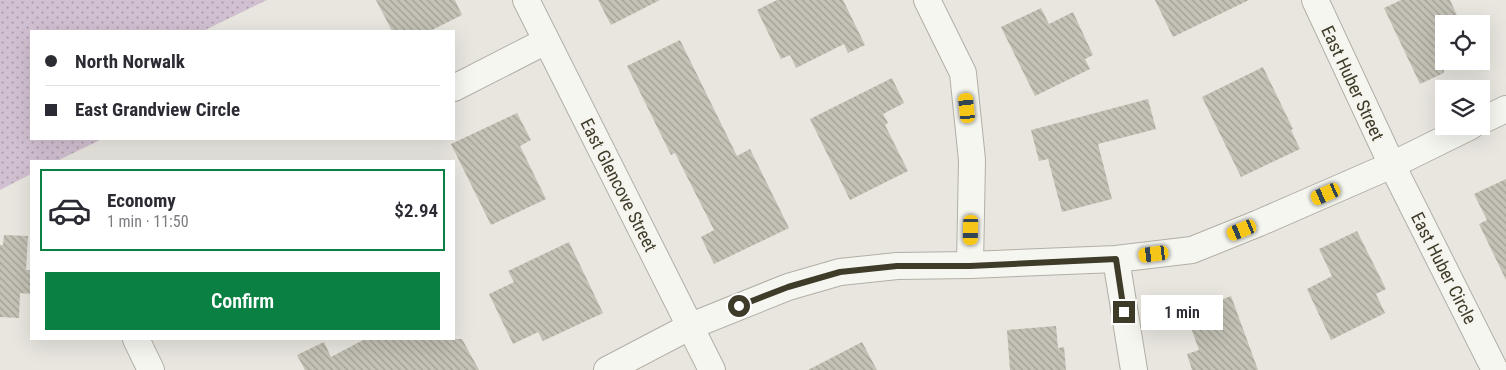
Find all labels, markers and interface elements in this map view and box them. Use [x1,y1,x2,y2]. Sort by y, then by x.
map controls [1435,15,1490,135]
button: locate [1435,15,1490,70]
street label: East Huber Street [1317,22,1389,144]
text: North Norwalk [75,50,185,73]
button: layers [1435,80,1490,135]
car [957,92,976,124]
text: East Grandview Circle [75,98,240,121]
street label: East Glencove Street [576,115,662,255]
car [1309,181,1342,207]
icon: car [47,188,92,233]
text: Economy [107,189,176,212]
text: $2.94 [394,199,438,222]
street label: East Huber Circle [1407,209,1481,327]
text: 1 min · 11:50 [107,212,189,231]
car [963,215,978,245]
car [1225,217,1258,243]
car [1138,245,1169,263]
button: Confirm [45,272,440,330]
callout: 1 min [1142,294,1224,330]
route start [728,295,750,317]
route end [1113,301,1135,323]
text: 1 min [1164,303,1200,322]

